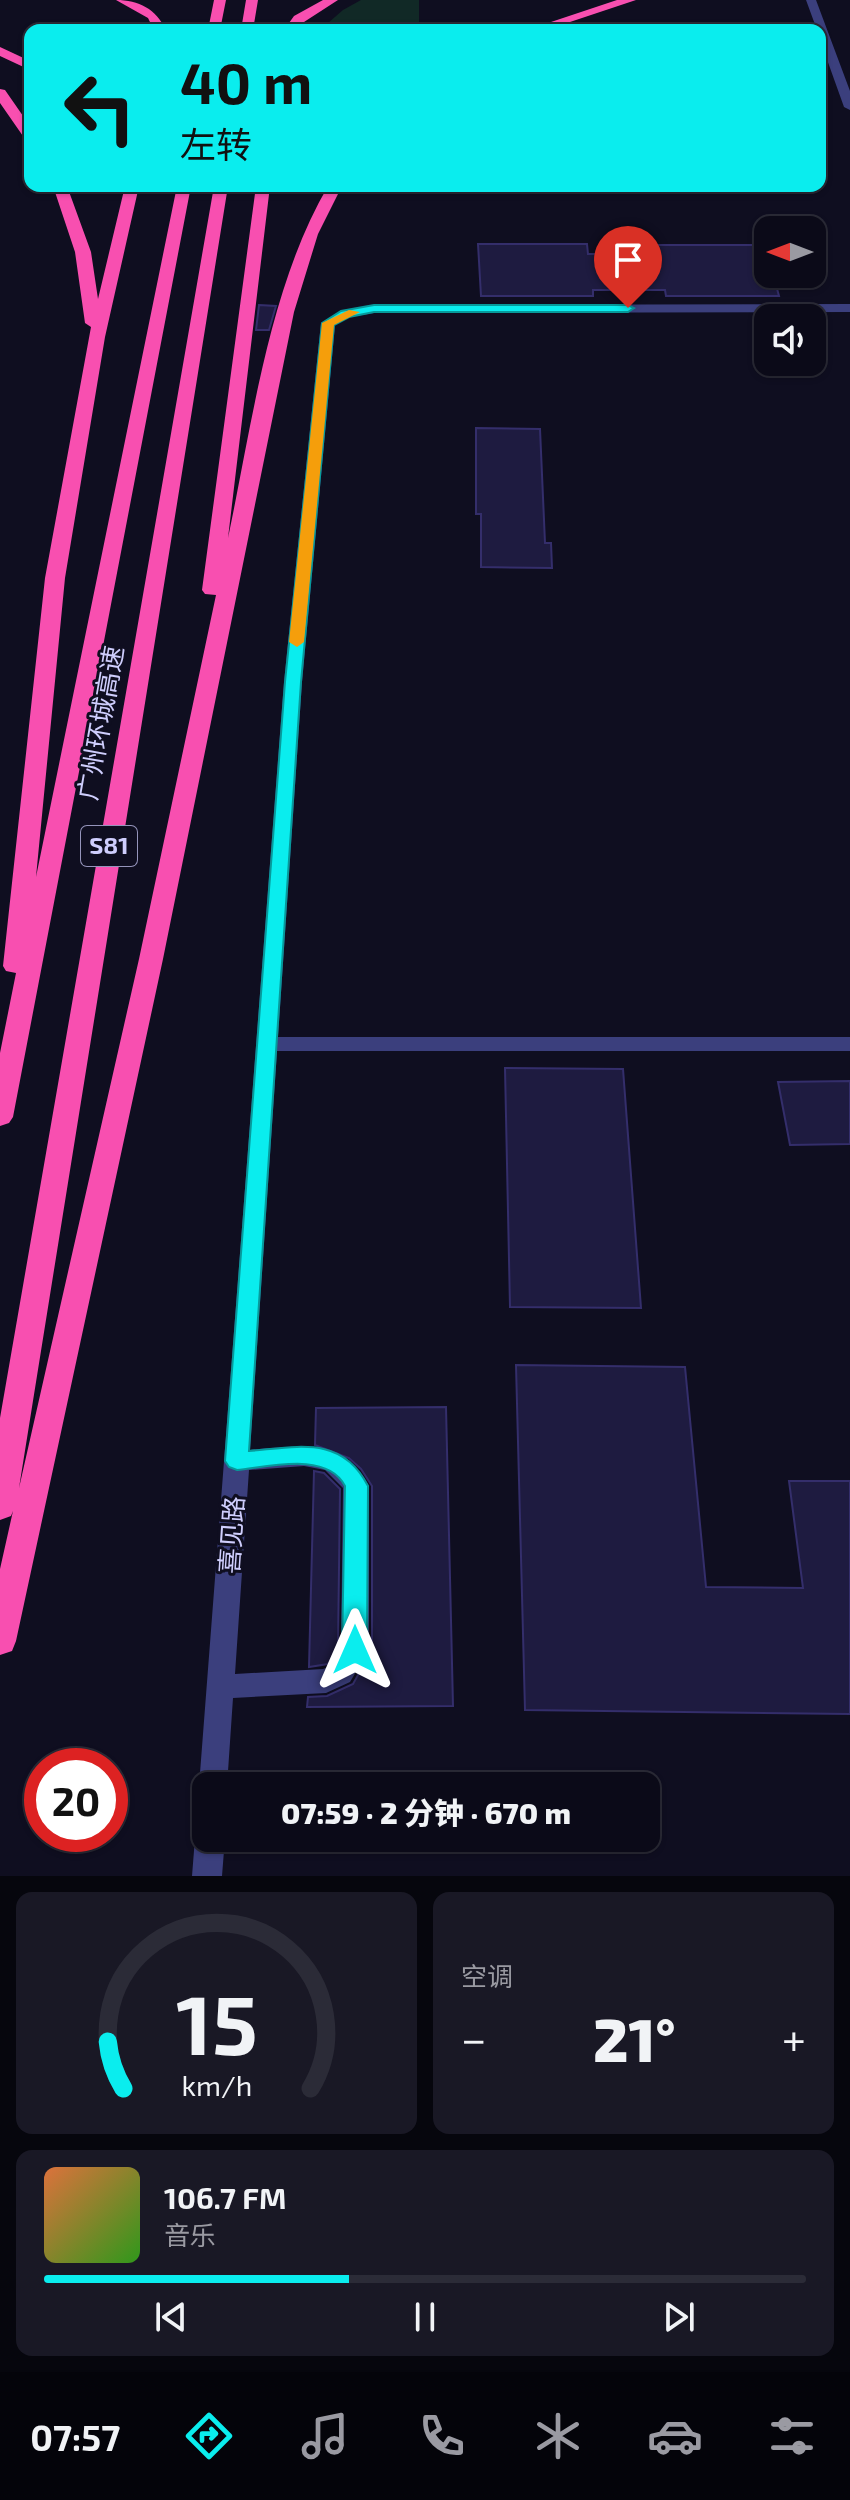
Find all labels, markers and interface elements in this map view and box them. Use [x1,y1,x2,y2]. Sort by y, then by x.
text: 40 m [180,48,312,115]
icon: left [48,56,152,160]
text: 左转 [180,122,252,165]
north arrow [754,216,826,288]
map controls [754,216,826,376]
pin [594,226,662,308]
icon: arrive [606,238,650,282]
button: sound [754,304,826,376]
street label: 广州环城高速 [71,643,128,802]
road number: S81 [81,826,137,866]
street label: 喜见路 [212,1495,249,1575]
position arrow [313,1608,397,1692]
speed limit sign: 20 [24,1748,128,1852]
text: 07:59 · 2 分钟 · 670 m [281,1794,571,1830]
text: 空调 [461,1960,513,1991]
text: 15 [176,1972,257,2072]
text: 21° [593,2002,676,2074]
text: − [461,2011,487,2064]
text: + [782,2011,806,2064]
text: km/h [181,2067,252,2102]
text: 106.7 FM [164,2179,286,2215]
text: 音乐 [164,2219,216,2250]
icon: previous [149,2295,193,2339]
icon: pause [403,2295,447,2339]
icon: next [657,2295,701,2339]
icon: directions [181,2408,237,2464]
icon: music [297,2408,353,2464]
icon: phone [414,2408,470,2464]
icon: climate [530,2408,586,2464]
icon: car [647,2408,703,2464]
icon: filters [764,2408,820,2464]
text: 07:57 [30,2415,120,2458]

